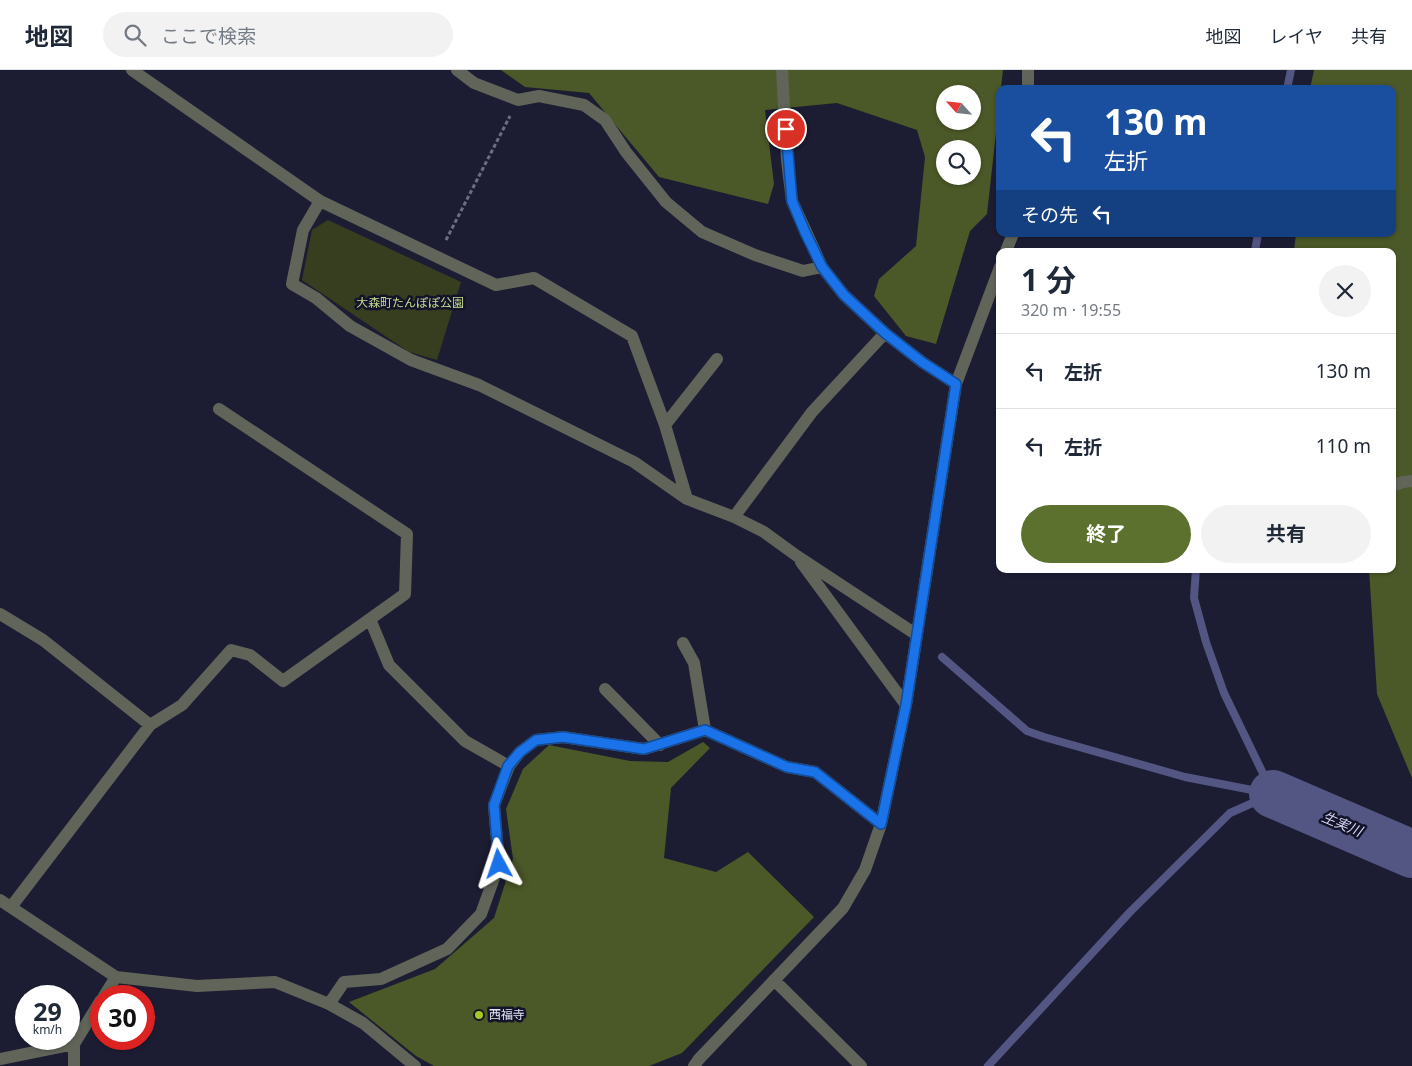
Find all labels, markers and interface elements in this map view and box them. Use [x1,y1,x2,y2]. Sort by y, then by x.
search box [103,12,453,57]
text: 地図 [25,19,73,52]
icon: search [121,21,149,49]
text: ここで検索 [161,23,256,49]
text: 地図 [1206,24,1242,48]
text: レイヤ [1270,24,1323,48]
text: 共有 [1351,24,1387,48]
north arrow [936,85,981,130]
map controls [936,85,981,185]
text: 130 m [1104,98,1207,145]
icon: left [1021,105,1086,170]
pin [765,108,807,150]
icon: arrive [772,115,800,143]
button: search [936,140,981,185]
text: 左折 [1104,145,1148,175]
icon: left [1088,200,1116,228]
text: その先 [1021,202,1078,228]
text: 1 分 [1021,259,1076,300]
button: close [1319,265,1371,317]
park label: 大森町たんぽぽ公園 [356,294,464,311]
text: 320 m · 19:55 [1021,299,1121,321]
icon: left [1021,357,1049,385]
text: 130 m [1316,358,1371,384]
text: 左折 [1064,359,1102,385]
icon: left [1021,432,1049,460]
text: 110 m [1316,433,1371,459]
text: 左折 [1064,434,1102,460]
button: 終了 [1021,505,1191,563]
button: 共有 [1201,505,1371,563]
water label: 生実川 [1319,807,1367,841]
position arrow [472,837,524,889]
speed limit sign: 30 [90,985,155,1050]
text: 29 [33,994,62,1028]
place label: 西福寺 [489,1006,525,1023]
marker: 西福寺 [473,1009,485,1021]
text: km/h [33,1021,62,1038]

